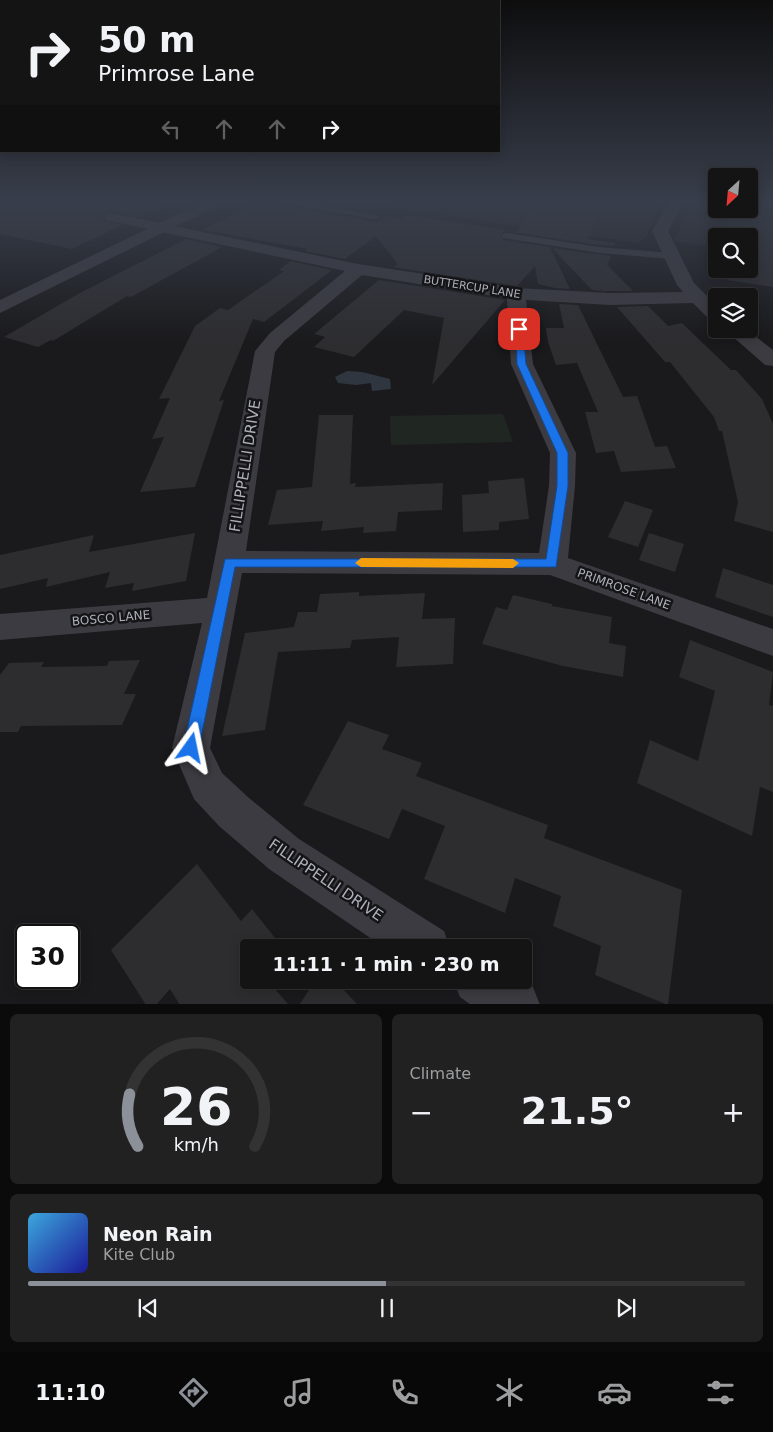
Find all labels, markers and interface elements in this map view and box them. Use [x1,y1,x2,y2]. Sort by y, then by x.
icon: right [15,20,80,85]
text: 50 m [98,20,195,60]
text: Primrose Lane [98,61,255,86]
icon: left [157,115,185,143]
icon: ahead [210,115,238,143]
icon: ahead [263,115,291,143]
icon: right [316,115,344,143]
north arrow [708,168,758,218]
map controls [708,168,758,338]
button: search [708,228,758,278]
street label: BUTTERCUP LANE [423,273,521,301]
button: layers [708,288,758,338]
pin [498,308,540,350]
icon: arrive [505,315,533,343]
street label: FILLIPPELLI DRIVE [226,399,264,533]
street label: PRIMROSE LANE [576,566,672,612]
street label: BOSCO LANE [71,608,151,628]
position arrow [164,721,216,773]
street label: FILLIPPELLI DRIVE [265,835,387,925]
speed limit sign: 30 [15,924,80,989]
text: 11:11 · 1 min · 230 m [272,953,500,975]
text: Climate [410,1064,471,1083]
text: 26 [160,1077,232,1137]
text: 21.5° [521,1089,634,1133]
text: − [410,1096,433,1129]
text: + [722,1096,745,1129]
text: km/h [173,1134,218,1155]
text: Neon Rain [103,1223,212,1245]
text: Kite Club [103,1245,175,1264]
icon: previous [134,1294,162,1322]
icon: pause [373,1294,401,1322]
icon: next [612,1294,640,1322]
icon: directions [176,1375,211,1410]
icon: music [281,1375,316,1410]
icon: phone [387,1375,422,1410]
icon: climate [492,1375,527,1410]
icon: car [597,1375,632,1410]
icon: filters [703,1375,738,1410]
text: 11:10 [35,1380,105,1405]

